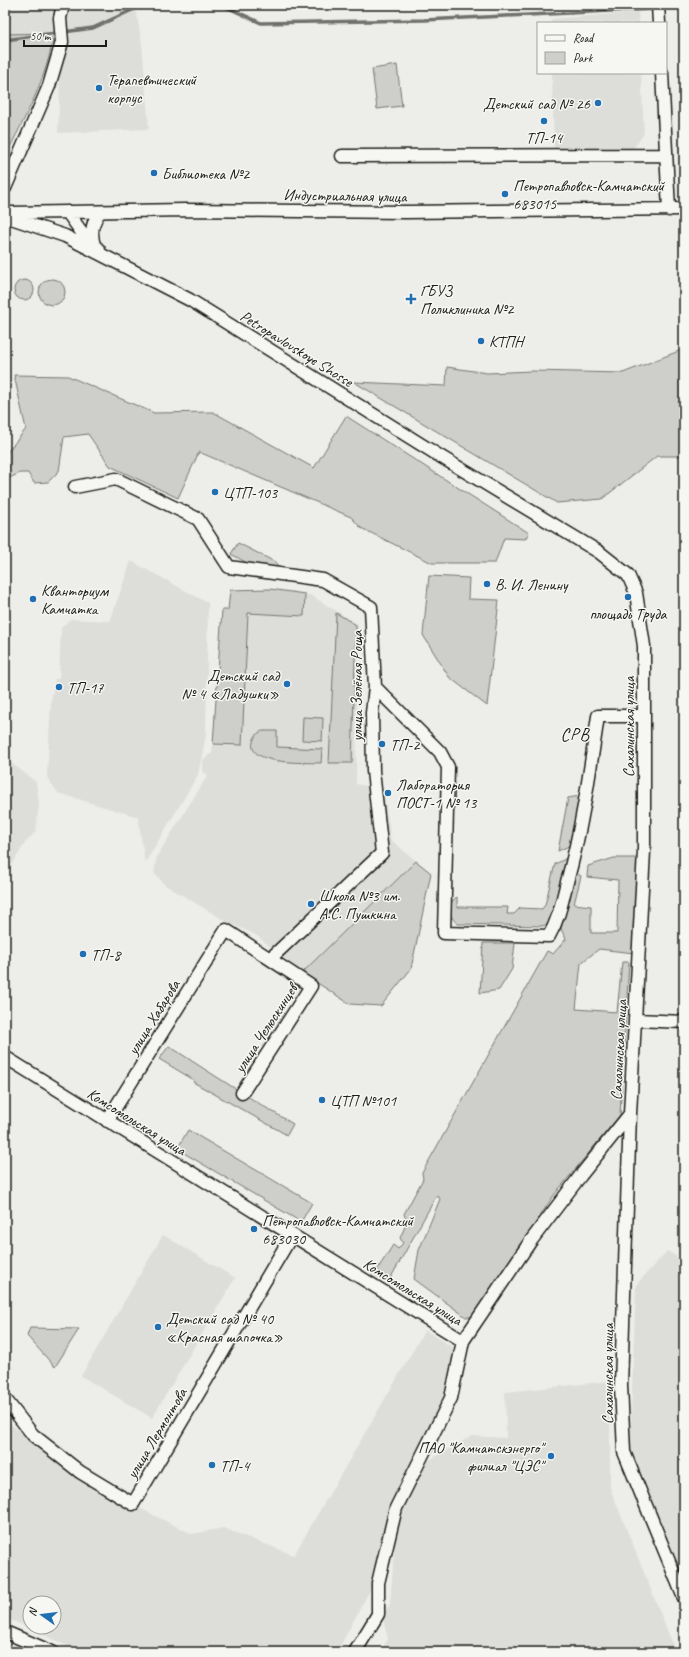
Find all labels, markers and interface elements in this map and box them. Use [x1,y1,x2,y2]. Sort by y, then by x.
scale bar [24,22,106,48]
legend [537,22,667,74]
text: 50 m [30,28,52,44]
text: Road [573,30,595,46]
text: Park [573,50,594,66]
place label: Терапевтический корпус [107,70,198,108]
marker: Терапевтический корпус [94,83,104,93]
place label: Детский сад № 26 [483,94,591,114]
marker: Детский сад № 26 [593,98,603,108]
marker: ТП-14 [539,116,549,126]
place label: ТП-14 [526,128,564,148]
place label: Библиотека №2 [162,164,251,184]
marker: Библиотека №2 [149,168,159,178]
place label: Петропавловск-Камчатский 683015 [513,176,666,214]
street label: Индустриальная улица [283,185,408,207]
marker: Петропавловск-Камчатский 683015 [500,189,510,199]
place label: ГБУЗ Поликлиника №2 [420,281,515,319]
marker: ГБУЗ Поликлиника №2 [405,293,417,305]
street label: Petropavlovskoye Shosse [236,306,358,393]
place label: КТПН [489,332,526,352]
marker: КТПН [476,336,486,346]
place label: ЦТП-103 [223,483,279,503]
marker: ЦТП-103 [210,487,220,497]
place label: В. И. Ленину [495,575,569,595]
marker: В. И. Ленину [482,579,492,589]
place label: Кванториум Камчатка [41,581,110,619]
marker: площадь Труда [623,592,633,602]
marker: Кванториум Камчатка [28,594,38,604]
place label: площадь Труда [589,604,668,624]
street label: улица Зелёная Роща [347,629,367,743]
place label: Детский сад № 4 «Ладушки» [181,666,281,704]
street label: Сахалинская улица [619,675,639,777]
place label: ТП-17 [67,678,104,698]
marker: Детский сад № 4 «Ладушки» [282,679,292,689]
marker: ТП-17 [54,682,64,692]
district label: СРВ [560,723,590,745]
place label: ТП-2 [390,735,421,755]
marker: ТП-2 [377,739,387,749]
place label: Лаборатория ПОСТ-1 № 13 [396,775,478,813]
marker: Лаборатория ПОСТ-1 № 13 [383,788,393,798]
place label: Школа №3 им. А.С. Пушкина [319,886,401,924]
marker: Школа №3 им. А.С. Пушкина [306,899,316,909]
place label: ТП-8 [91,945,122,965]
marker: ТП-8 [78,949,88,959]
street label: улица Хабарова [122,976,185,1059]
street label: улица Челюскинцев [229,978,304,1077]
street label: Сахалинская улица [606,998,632,1101]
street label: Комсомольская улица [83,1083,191,1161]
place label: ЦТП №101 [330,1091,397,1111]
marker: ЦТП №101 [317,1095,327,1105]
place label: Петропавловск-Камчатский 683030 [262,1211,415,1249]
marker: Петропавловск-Камчатский 683030 [249,1224,259,1234]
street label: Комсомольская улица [359,1253,467,1331]
place label: Детский сад № 40 «Красная шапочка» [166,1309,283,1347]
marker: Детский сад № 40 «Красная шапочка» [153,1322,163,1332]
street label: Сахалинская улица [598,1322,618,1424]
street label: улица Лермонтова [121,1384,192,1483]
place label: ПАО "Камчатскэнерго" филиал "ЦЭС" [418,1438,546,1476]
marker: ПАО "Камчатскэнерго" филиал "ЦЭС" [546,1451,556,1461]
place label: ТП-4 [220,1456,251,1476]
marker: ТП-4 [207,1460,217,1470]
north arrow [22,1595,62,1635]
text: N [25,1605,40,1618]

